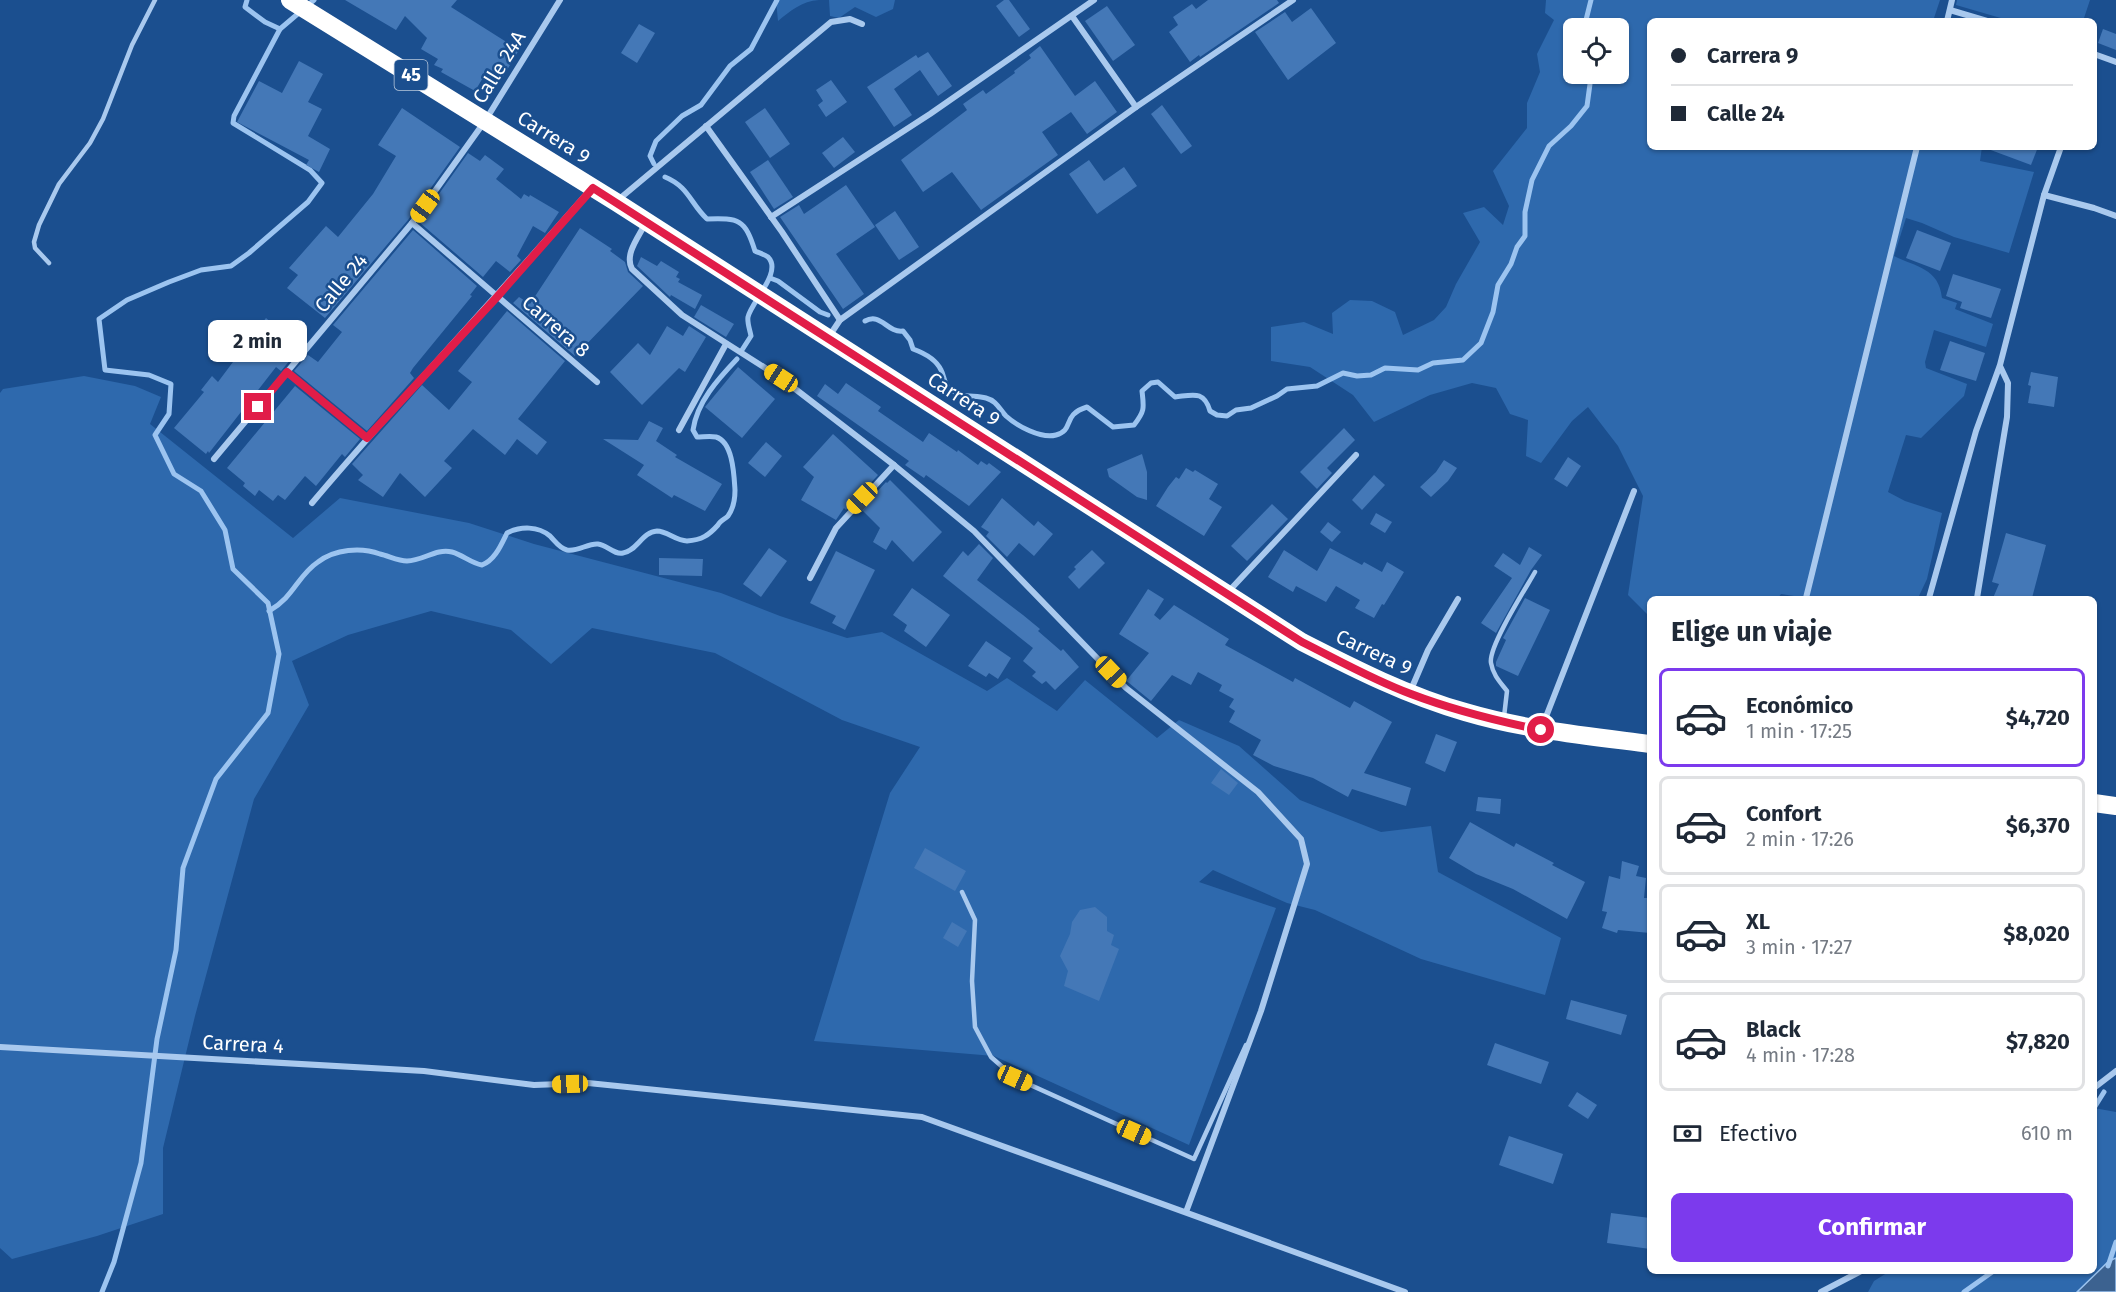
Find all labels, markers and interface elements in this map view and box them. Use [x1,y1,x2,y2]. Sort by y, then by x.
map controls [1563,18,1629,84]
button: locate [1563,18,1629,84]
street label: Calle 24A [467,26,531,108]
text: Carrera 9 [1707,42,1798,69]
road number: 45 [394,60,428,90]
text: Calle 24 [1707,100,1785,127]
street label: Carrera 9 [513,105,595,169]
car [407,186,443,226]
street label: Calle 24 [309,248,373,317]
street label: Carrera 8 [517,290,595,362]
callout: 2 min [208,320,308,362]
text: 2 min [233,329,282,353]
car [761,361,801,395]
street label: Carrera 9 [923,367,1005,431]
route end [244,393,271,420]
car [843,479,881,517]
text: Elige un viaje [1671,616,1832,648]
street label: Carrera 9 [1332,624,1416,680]
car [1092,653,1130,691]
icon: car [1674,691,1728,745]
text: Económico [1746,692,1853,719]
text: $4,720 [2006,704,2070,731]
route start [1527,716,1554,743]
text: 1 min · 17:25 [1746,719,1852,743]
icon: car [1674,799,1728,853]
text: Confort [1746,800,1822,827]
text: $6,370 [2006,812,2070,839]
text: 2 min · 17:26 [1746,827,1854,851]
icon: car [1674,907,1728,961]
text: XL [1746,908,1770,935]
text: $8,020 [2003,920,2070,947]
text: 3 min · 17:27 [1746,935,1852,959]
icon: car [1674,1015,1728,1069]
text: Black [1746,1016,1801,1043]
text: $7,820 [2006,1028,2070,1055]
street label: Carrera 4 [202,1030,285,1058]
text: 4 min · 17:28 [1746,1043,1855,1067]
car [995,1062,1035,1094]
car [552,1074,588,1094]
car [1114,1116,1154,1148]
icon: cash [1671,1117,1704,1150]
text: Efectivo [1719,1120,1798,1147]
text: 610 m [2021,1121,2073,1145]
button: Confirmar [1671,1193,2073,1262]

